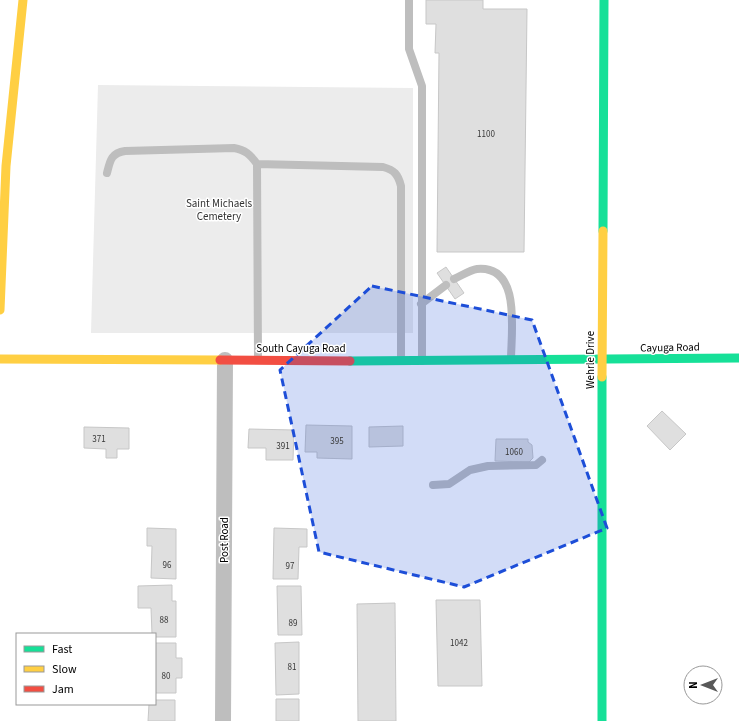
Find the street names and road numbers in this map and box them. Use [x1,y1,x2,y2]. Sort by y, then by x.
street label: Wehrle Drive [583,330,598,389]
street label: Cayuga Road [640,339,700,356]
street label: South Cayuga Road [256,341,346,356]
street label: Post Road [217,517,232,563]

